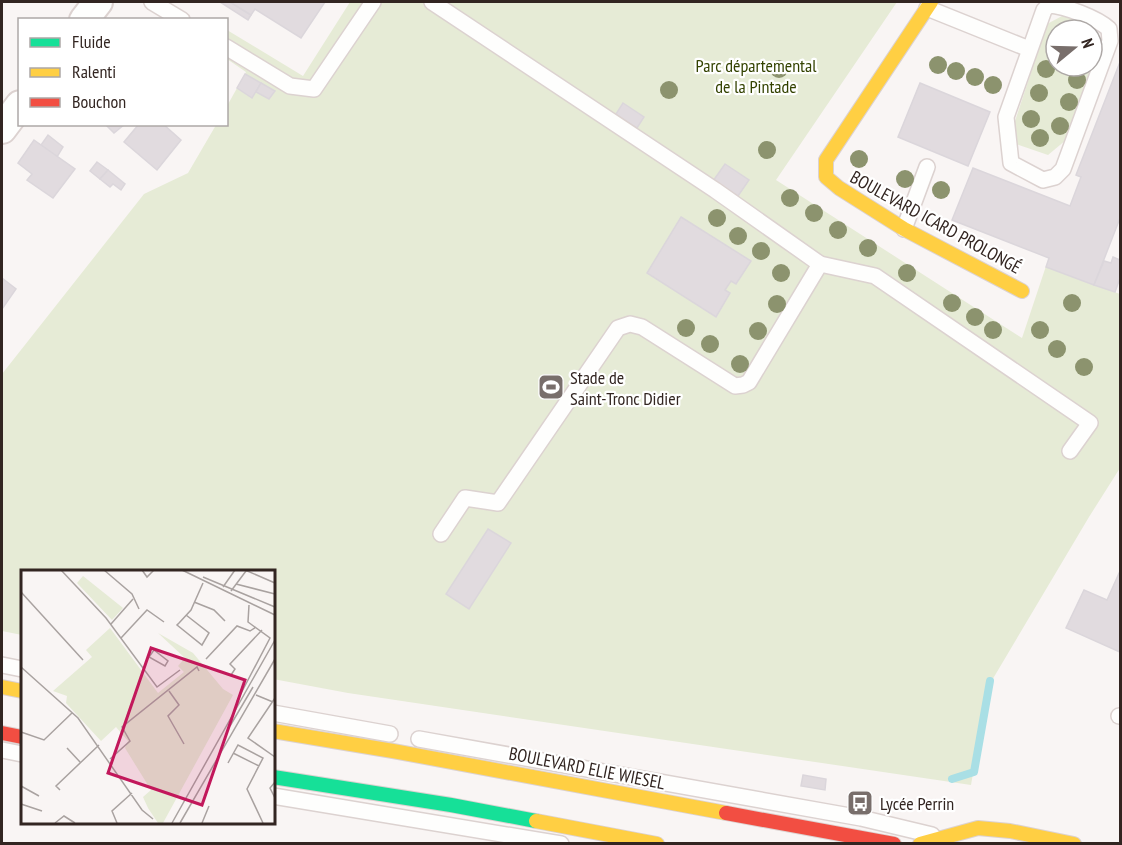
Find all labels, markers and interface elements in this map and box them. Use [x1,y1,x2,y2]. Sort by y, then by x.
legend [18,18,228,126]
north arrow [1044,18,1104,78]
text: Fluide [72,30,111,53]
text: N [1077,36,1099,50]
park label: Parc départemental de la Pintade [696,54,817,98]
text: Ralenti [72,60,116,83]
text: Bouchon [72,90,126,113]
street label: BOULEVARD ICARD PROLONGÉ [846,165,1026,279]
place label: Stade de Saint-Tronc Didier [570,366,681,410]
sports icon: Stade de Saint-Tronc Didier [536,372,566,402]
inset map [21,570,274,824]
street label: BOULEVARD ELIE WIESEL [507,742,668,795]
bus stop icon: Lycée Perrin [845,788,875,818]
place label: Lycée Perrin [880,792,954,815]

